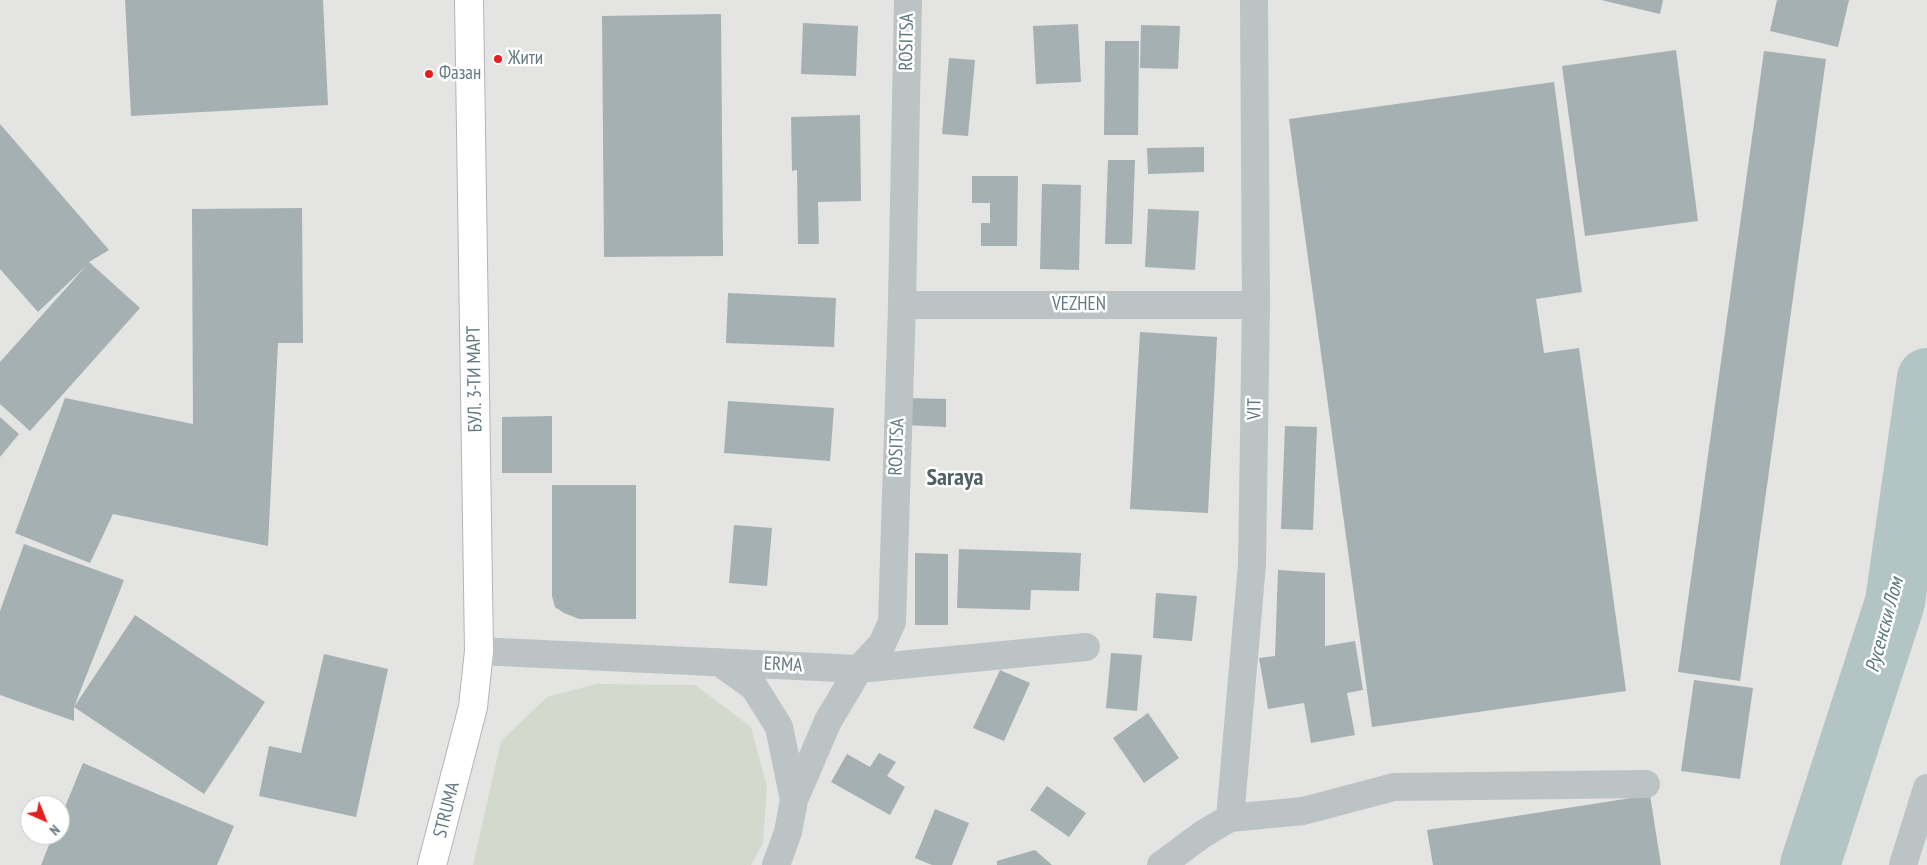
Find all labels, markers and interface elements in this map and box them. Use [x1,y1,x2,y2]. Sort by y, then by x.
street label: ROSITSA [895,13,919,71]
place label: Жити [508,48,543,70]
marker: Жити [492,53,504,65]
place label: Фазан [439,63,481,85]
marker: Фазан [423,68,435,80]
street label: VEZHEN [1052,294,1106,316]
street label: БУЛ. 3-ТИ МАРТ [463,325,487,433]
street label: VIT [1243,398,1267,420]
street label: ROSITSA [885,418,909,476]
district label: Saraya [927,464,983,492]
water label: Русенски Лом [1861,575,1909,675]
street label: ERMA [763,653,803,677]
street label: STRUMA [429,780,465,840]
north arrow [20,795,70,845]
text: N [46,821,64,839]

